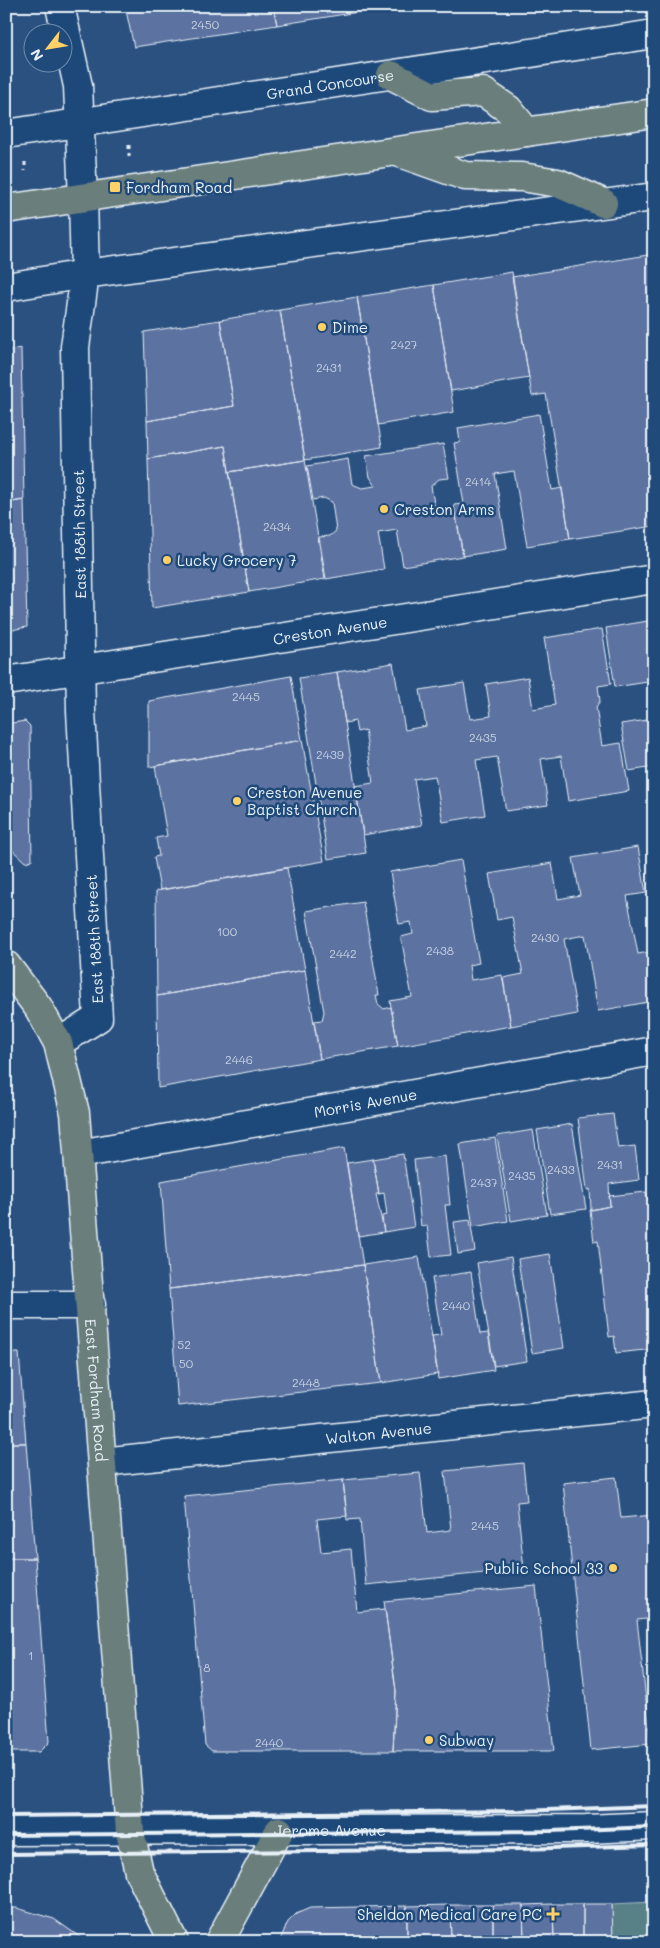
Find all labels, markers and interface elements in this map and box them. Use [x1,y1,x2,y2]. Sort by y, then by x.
house number: 2450 [191,16,220,32]
north arrow [22,22,72,72]
text: N [26,45,47,64]
street label: Grand Concourse [265,64,395,104]
place label: Fordham Road [126,177,232,197]
marker: Fordham Road [108,180,122,194]
place label: Dime [332,317,368,337]
marker: Dime [316,321,328,333]
house number: 2427 [390,336,418,352]
house number: 2431 [316,359,342,375]
street label: East 188th Street [68,469,90,599]
house number: 2414 [465,473,491,489]
place label: Creston Arms [394,499,495,519]
marker: Creston Arms [378,503,390,515]
house number: 2434 [263,518,291,534]
place label: Lucky Grocery 7 [177,550,297,570]
marker: Lucky Grocery 7 [161,554,173,566]
street label: Creston Avenue [271,611,389,649]
house number: 2445 [232,688,260,704]
house number: 2435 [469,729,497,745]
house number: 2439 [316,746,344,762]
place label: Creston Avenue Baptist Church [247,782,362,819]
marker: Creston Avenue Baptist Church [231,795,243,807]
street label: East 188th Street [81,874,107,1004]
house number: 100 [217,923,238,939]
house number: 2430 [531,929,560,945]
house number: 2438 [426,942,454,958]
house number: 2442 [329,945,357,961]
house number: 2446 [225,1051,253,1067]
street label: Morris Avenue [312,1084,419,1122]
house number: 2431 [597,1156,623,1172]
house number: 2433 [547,1161,575,1177]
house number: 2435 [508,1167,536,1183]
house number: 2437 [470,1174,498,1190]
house number: 2440 [442,1297,471,1313]
street label: East Fordham Road [81,1318,112,1462]
house number: 52 [177,1336,191,1352]
house number: 50 [179,1355,194,1371]
house number: 2448 [292,1374,320,1390]
street label: Walton Avenue [324,1417,433,1448]
house number: 2445 [471,1517,499,1533]
place label: Public School 33 [484,1558,603,1578]
marker: Public School 33 [607,1562,619,1574]
house number: 1 [28,1647,34,1663]
house number: 8 [203,1659,211,1675]
place label: Subway [439,1730,494,1750]
house number: 2440 [255,1734,284,1750]
marker: Subway [423,1734,435,1746]
street label: Jerome Avenue [274,1820,386,1840]
place label: Sheldon Medical Care PC [357,1904,542,1924]
marker: Sheldon Medical Care PC [546,1907,560,1921]

